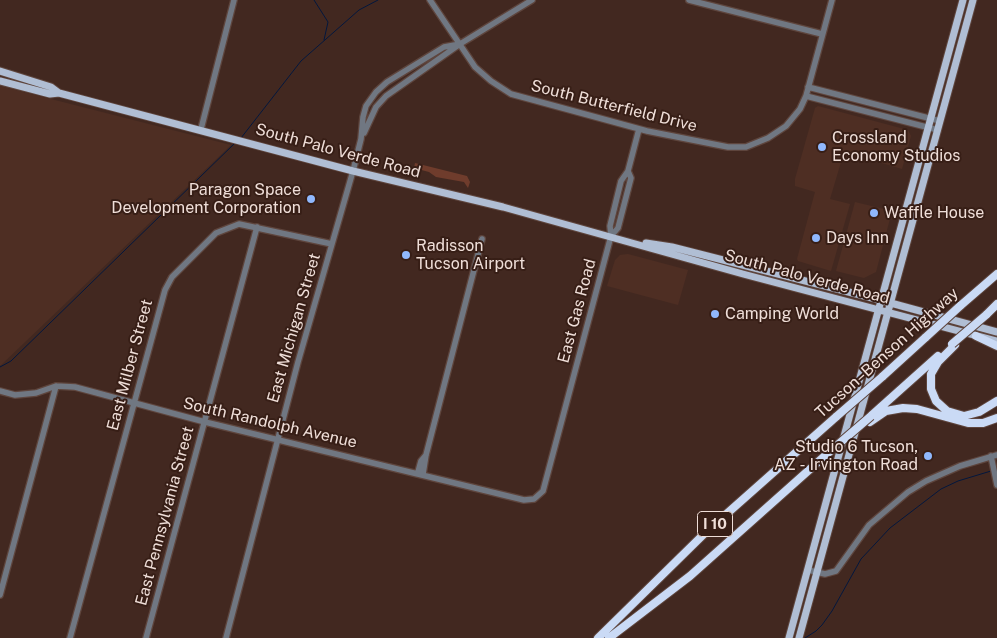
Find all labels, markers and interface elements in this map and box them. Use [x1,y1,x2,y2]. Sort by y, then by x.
street label: South Butterfield Drive [529,76,699,136]
street label: South Palo Verde Road [253,120,423,182]
place label: Crossland Economy Studios [832,128,960,166]
marker: Crossland Economy Studios [816,141,828,153]
place label: Paragon Space Development Corporation [111,180,301,218]
marker: Paragon Space Development Corporation [305,193,317,205]
place label: Waffle House [884,203,984,223]
marker: Waffle House [868,207,880,219]
place label: Days Inn [826,228,889,248]
marker: Days Inn [810,232,822,244]
place label: Radisson Tucson Airport [416,236,525,274]
street label: South Palo Verde Road [722,246,892,308]
marker: Radisson Tucson Airport [400,249,412,261]
street label: East Michigan Street [263,251,325,405]
street label: East Gas Road [554,257,600,365]
street label: Tucson–Benson Highway [812,284,962,422]
street label: East Milber Street [103,297,157,433]
place label: Camping World [725,304,839,324]
marker: Camping World [709,308,721,320]
street label: South Randolph Avenue [181,394,359,452]
street label: East Pennsylvania Street [132,424,198,608]
place label: Studio 6 Tucson, AZ - Irvington Road [774,437,918,475]
marker: Studio 6 Tucson, AZ - Irvington Road [922,450,934,462]
road number: I 10 [698,512,732,536]

